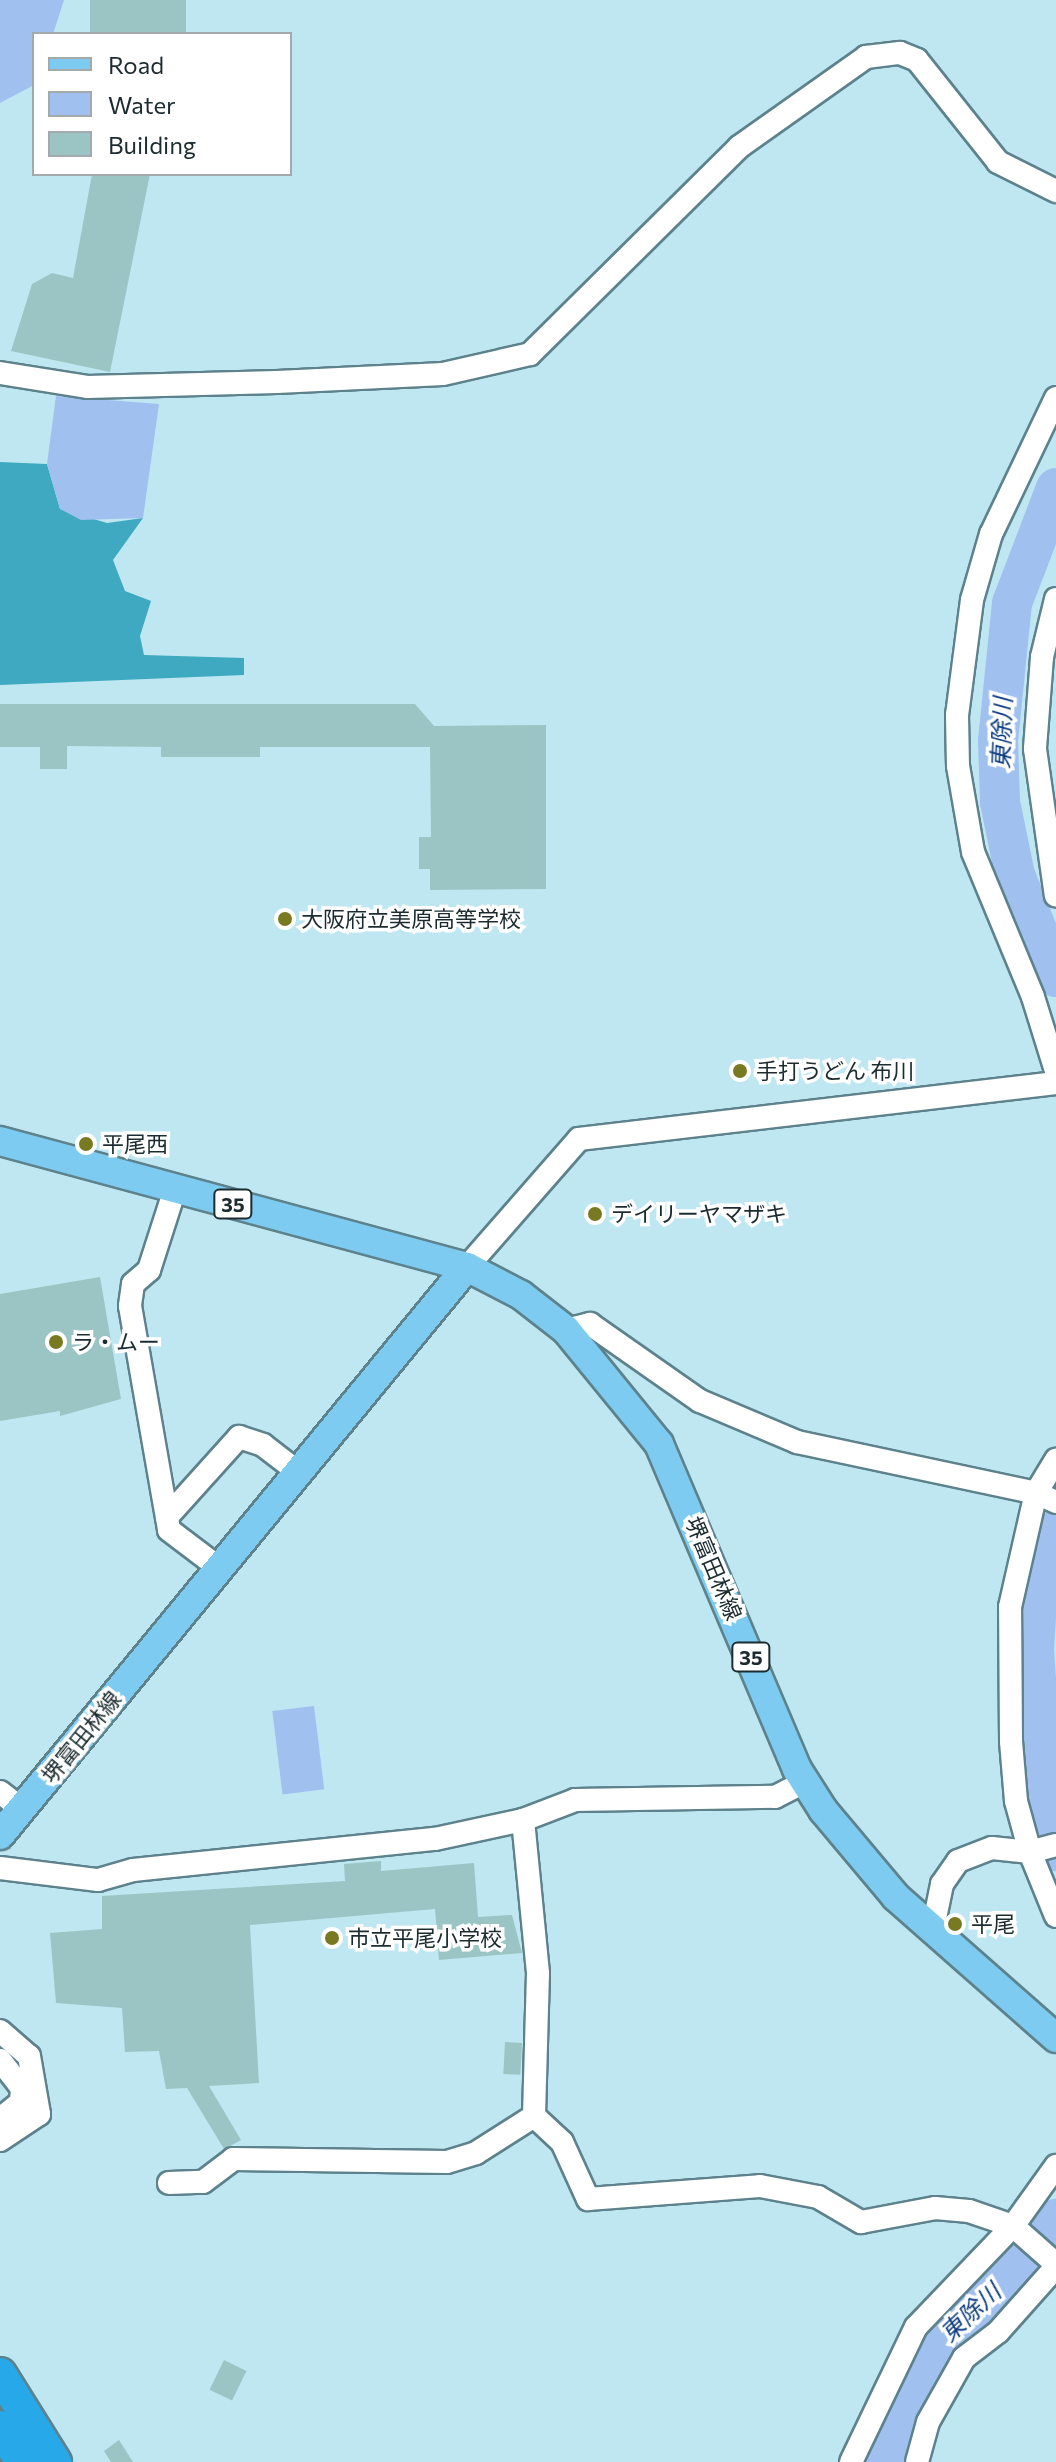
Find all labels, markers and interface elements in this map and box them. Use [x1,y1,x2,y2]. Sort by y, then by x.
legend [32,32,292,176]
text: Road [108,50,164,79]
text: Water [108,90,176,119]
text: Building [108,130,196,159]
water label: 東除川 [985,697,1017,769]
place label: 大阪府立美原高等学校 [301,906,521,932]
marker: 大阪府立美原高等学校 [276,910,294,928]
place label: 手打うどん 布川 [756,1058,914,1084]
marker: 手打うどん 布川 [731,1062,749,1080]
place label: 平尾西 [102,1131,168,1157]
marker: 平尾西 [77,1135,95,1153]
road number: 35 [213,1188,253,1220]
place label: デイリーヤマザキ [611,1201,787,1227]
marker: デイリーヤマザキ [586,1205,604,1223]
place label: ラ・ムー [72,1329,160,1355]
marker: ラ・ムー [47,1333,65,1351]
street label: 堺富田林線 [680,1512,748,1624]
road number: 35 [731,1641,771,1673]
street label: 堺富田林線 [36,1686,126,1788]
place label: 平尾 [971,1911,1015,1937]
marker: 平尾 [946,1915,964,1933]
place label: 市立平尾小学校 [348,1925,502,1951]
marker: 市立平尾小学校 [323,1929,341,1947]
water label: 東除川 [934,2277,1006,2347]

